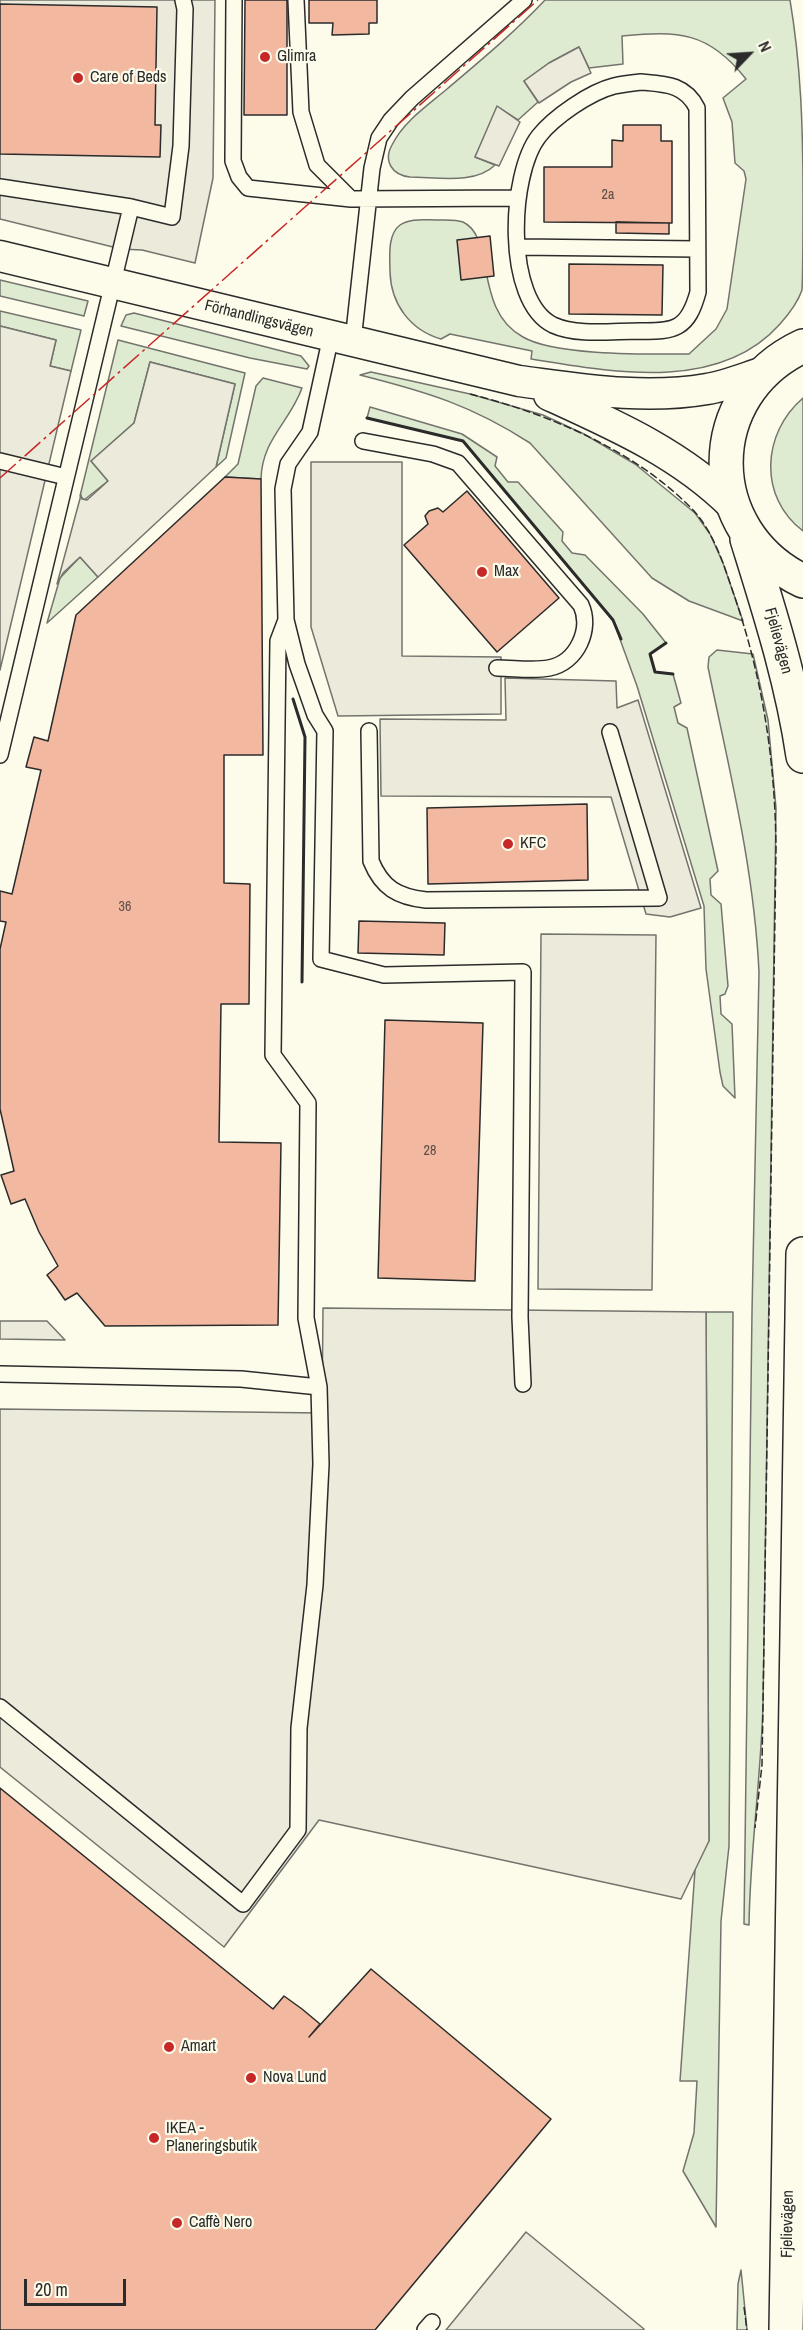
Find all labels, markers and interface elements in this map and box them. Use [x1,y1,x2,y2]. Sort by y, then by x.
north arrow [719,24,779,84]
text: N [753,37,777,55]
place label: Glimra [277,47,316,67]
marker: Glimra [258,50,272,64]
place label: Care of Beds [90,68,167,88]
marker: Care of Beds [71,71,85,85]
house number: 2a [602,187,614,203]
street label: Förhandlingsvägen [202,296,316,342]
place label: Max [494,562,519,582]
marker: Max [475,565,489,579]
street label: Fjelievägen [760,606,796,676]
place label: KFC [520,834,546,854]
marker: KFC [501,837,515,851]
house number: 36 [119,899,131,915]
house number: 28 [424,1143,436,1159]
place label: Amart [181,2037,216,2057]
marker: Amart [162,2040,176,2054]
place label: Nova Lund [263,2068,326,2088]
marker: Nova Lund [244,2071,258,2085]
place label: IKEA - Planeringsbutik [166,2119,257,2157]
marker: IKEA - Planeringsbutik [147,2131,161,2145]
street label: Fjelievägen [778,2190,798,2258]
place label: Caffè Nero [189,2213,252,2233]
marker: Caffè Nero [170,2216,184,2230]
scale bar [27,2267,129,2305]
text: 20 m [35,2277,68,2302]

